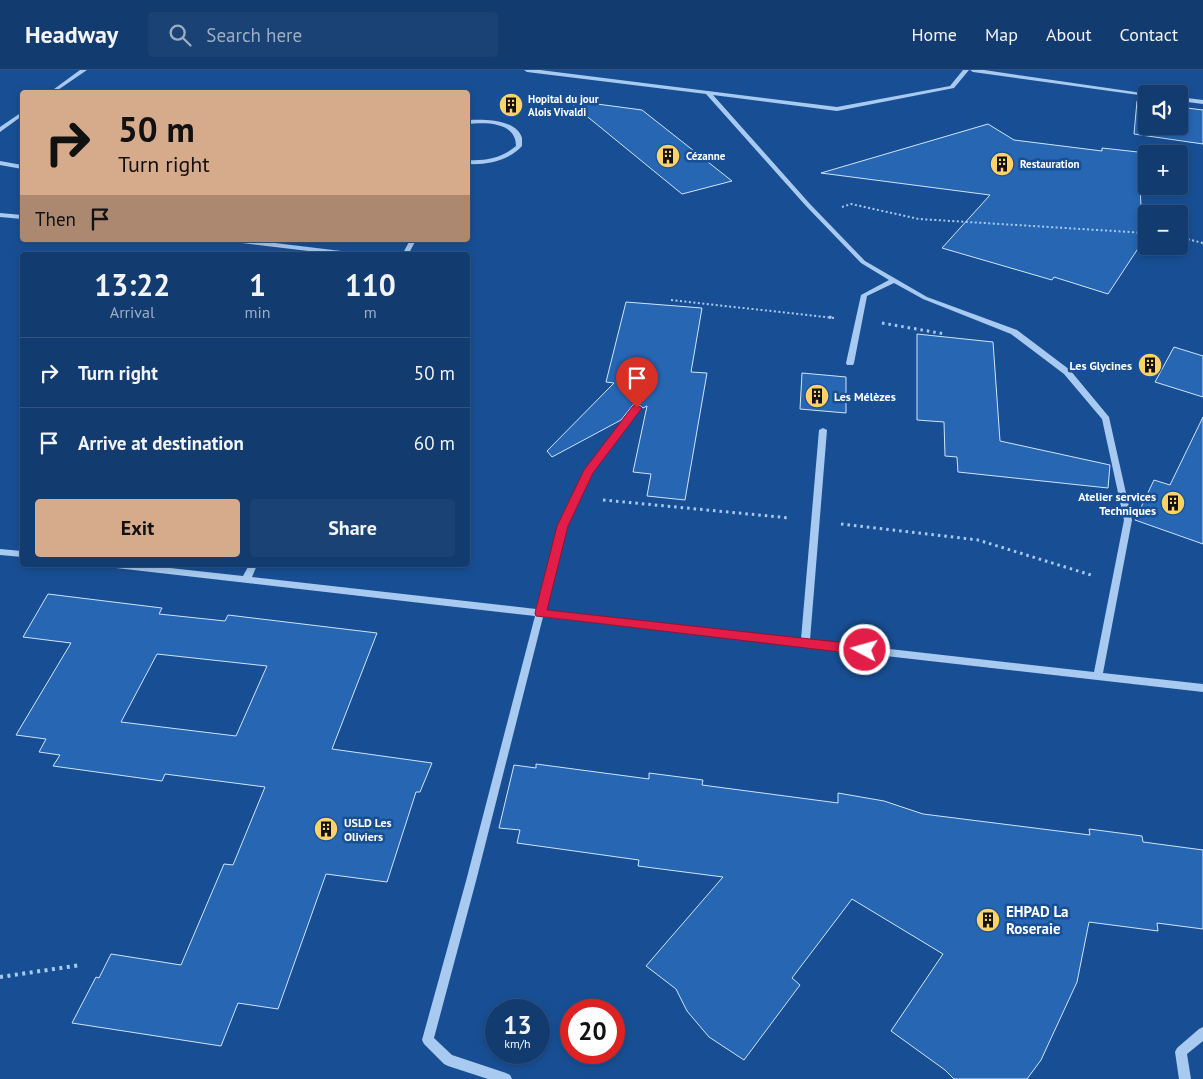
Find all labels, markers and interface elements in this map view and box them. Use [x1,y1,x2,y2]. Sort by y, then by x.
search box [148,12,498,57]
text: Headway [25,19,118,50]
icon: search [166,21,194,49]
text: Search here [206,23,302,47]
text: Home [911,23,957,46]
text: Map [985,23,1018,46]
text: About [1046,23,1092,46]
text: Contact [1120,23,1178,46]
map controls [1138,85,1188,255]
button: sound [1138,85,1188,135]
building icon: Hopital du jour Alois Vivaldi [498,92,524,118]
place label: Hopital du jour Alois Vivaldi [528,92,599,119]
text: 50 m [118,106,195,152]
icon: right [35,110,100,175]
building icon: Cézanne [655,143,681,169]
button: + [1138,145,1188,195]
place label: Cézanne [686,149,726,163]
text: Turn right [118,150,210,178]
building icon: Restauration [989,151,1015,177]
place label: Restauration [1020,157,1080,171]
icon: arrive [86,205,114,233]
button: − [1138,205,1188,255]
text: Then [35,207,76,231]
text: 13:22 [94,265,170,304]
text: 1 [249,265,266,304]
text: 110 [345,265,396,304]
text: Arrival [110,302,155,322]
text: min [245,302,271,322]
text: m [364,302,377,322]
building icon: Les Glycines [1137,352,1163,378]
pin [616,357,658,408]
place label: Les Glycines [1070,358,1132,373]
icon: right [35,359,63,387]
text: Turn right [78,361,158,385]
text: 50 m [414,361,455,385]
icon: arrive [623,364,651,392]
building icon: Les Mélèzes [804,383,830,409]
place label: Les Mélèzes [834,389,896,404]
icon: arrive [35,429,63,457]
text: Arrive at destination [78,431,244,455]
text: 60 m [414,431,455,455]
place label: Atelier services Techniques [1078,489,1156,518]
building icon: Atelier services Techniques [1160,490,1186,516]
button: Exit [35,499,240,557]
button: Share [250,499,455,557]
position arrow [838,623,890,675]
place label: USLD Les Oliviers [344,815,392,844]
building icon: USLD Les Oliviers [313,816,339,842]
place label: EHPAD La Roseraie [1006,902,1069,938]
building icon: EHPAD La Roseraie [975,907,1001,933]
speed limit sign: 20 [560,999,625,1064]
text: 13 [503,1009,532,1041]
text: km/h [504,1036,531,1051]

